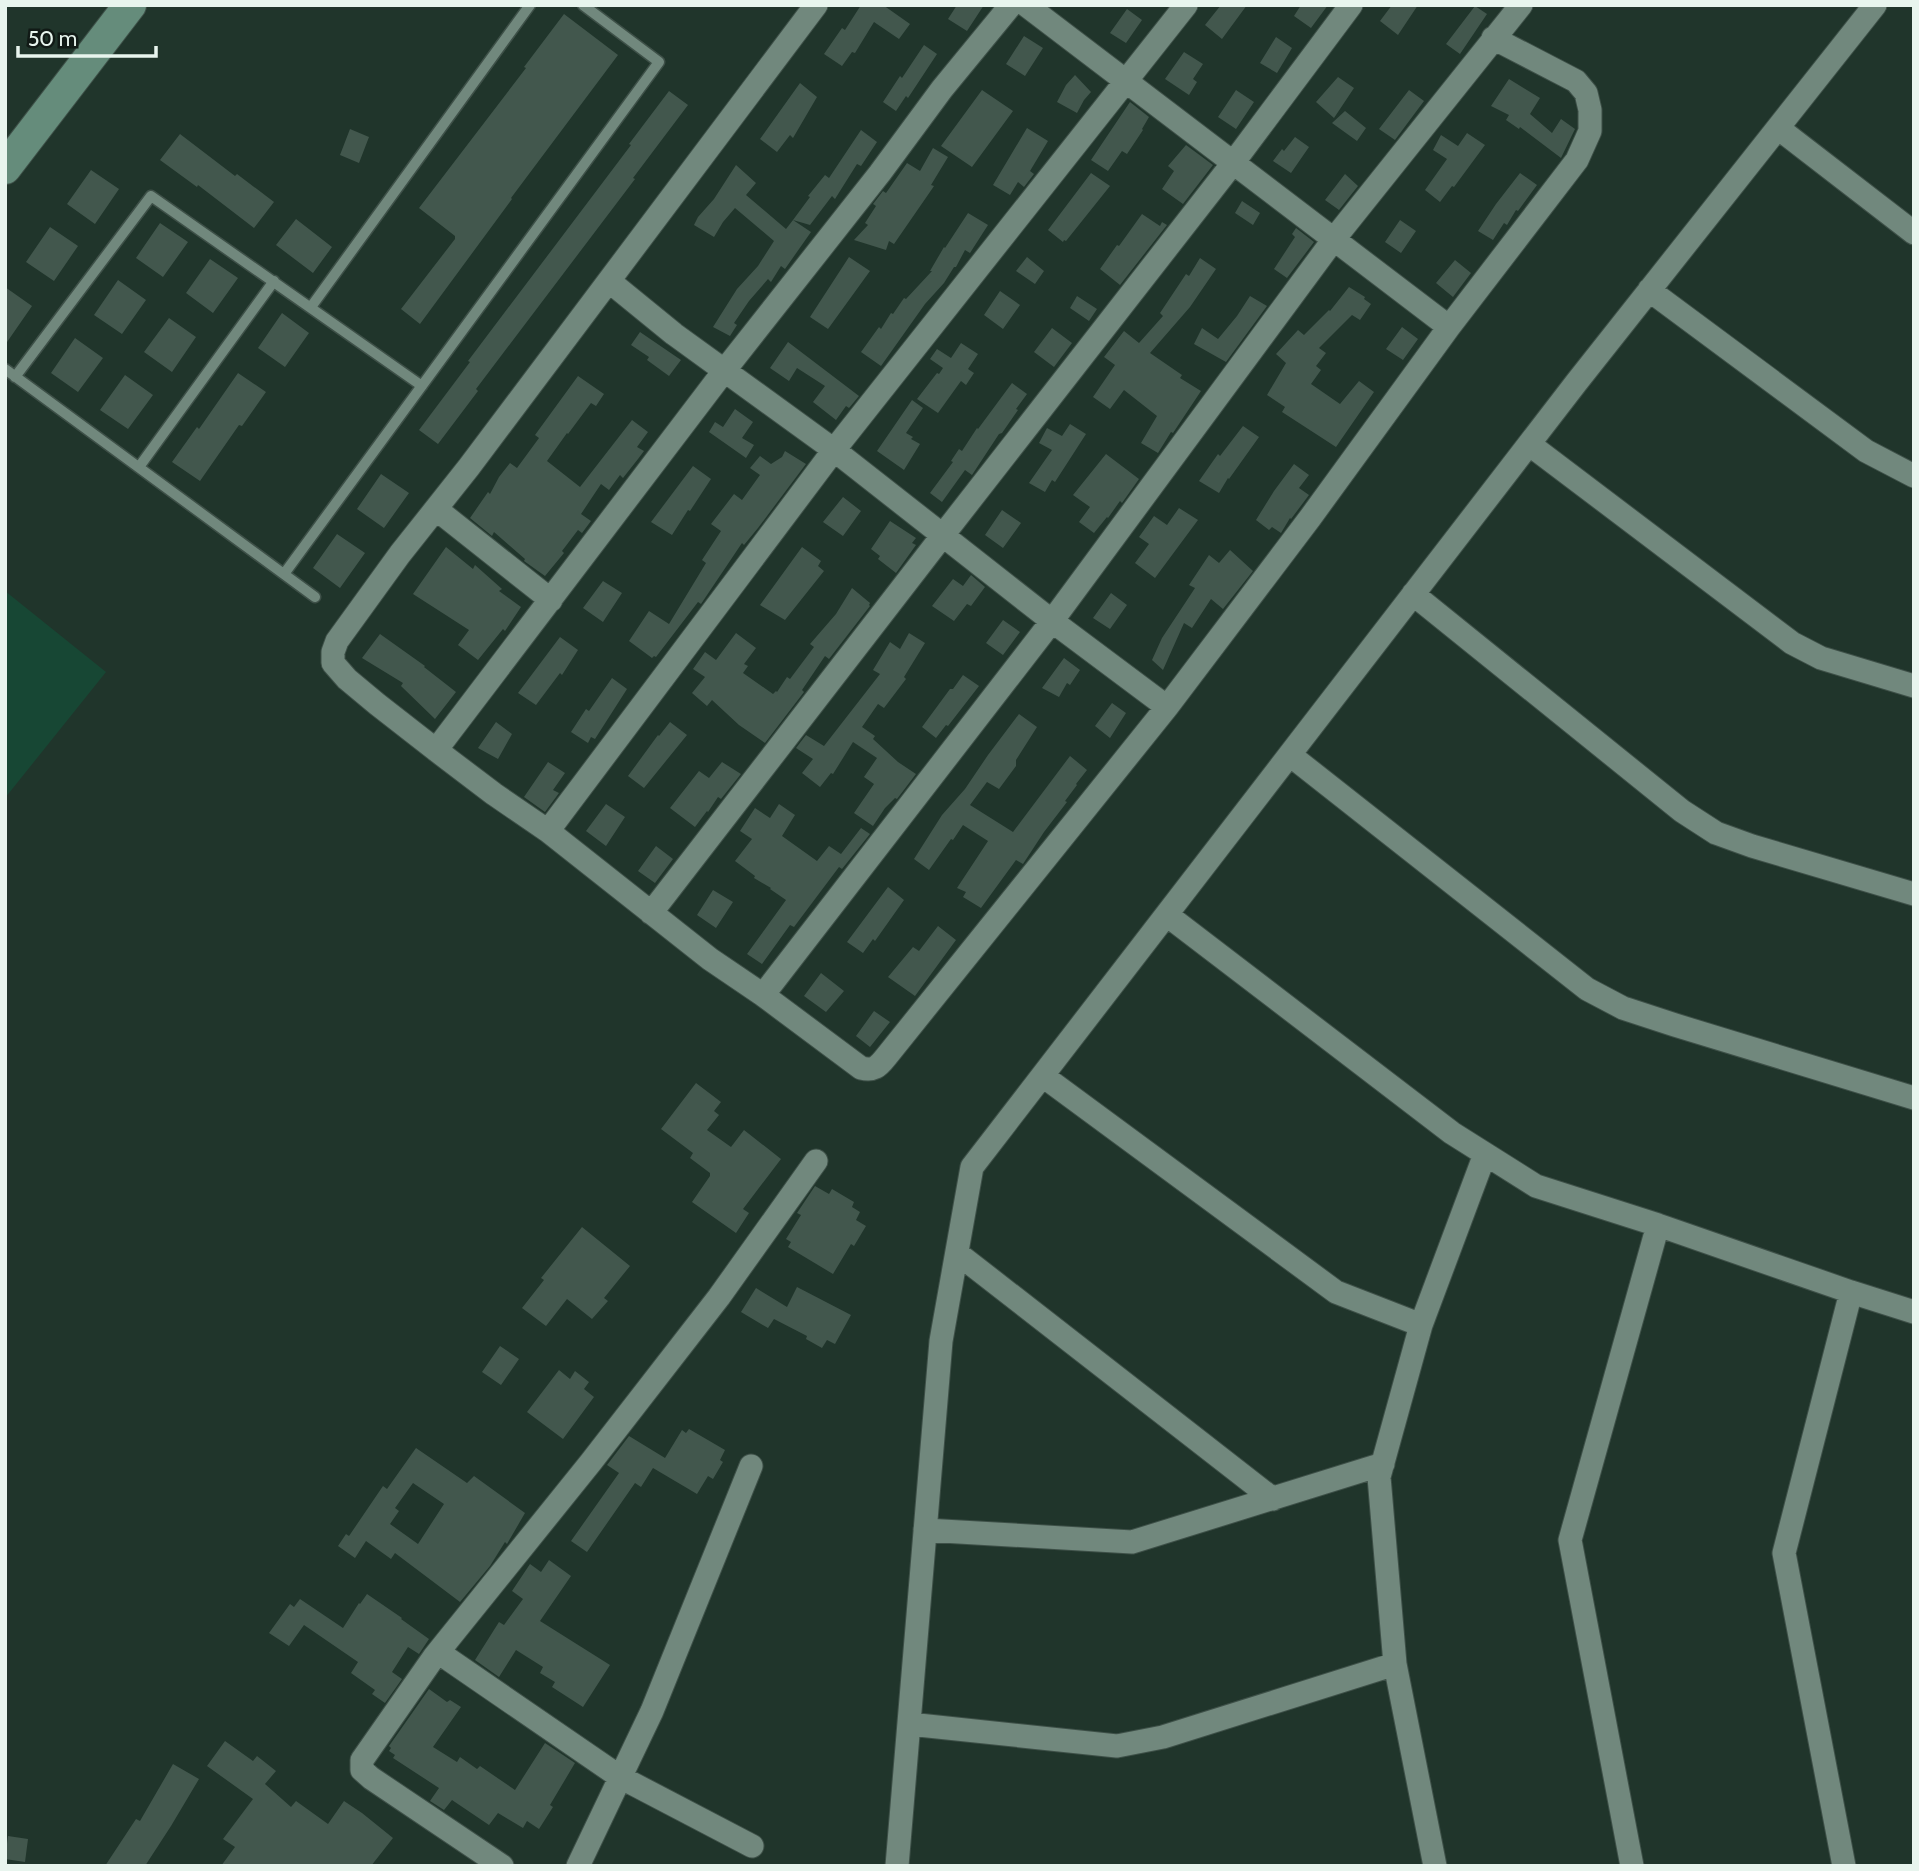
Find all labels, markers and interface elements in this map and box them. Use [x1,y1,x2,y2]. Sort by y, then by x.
scale bar [18,14,156,58]
text: 50 m [28,26,77,51]

